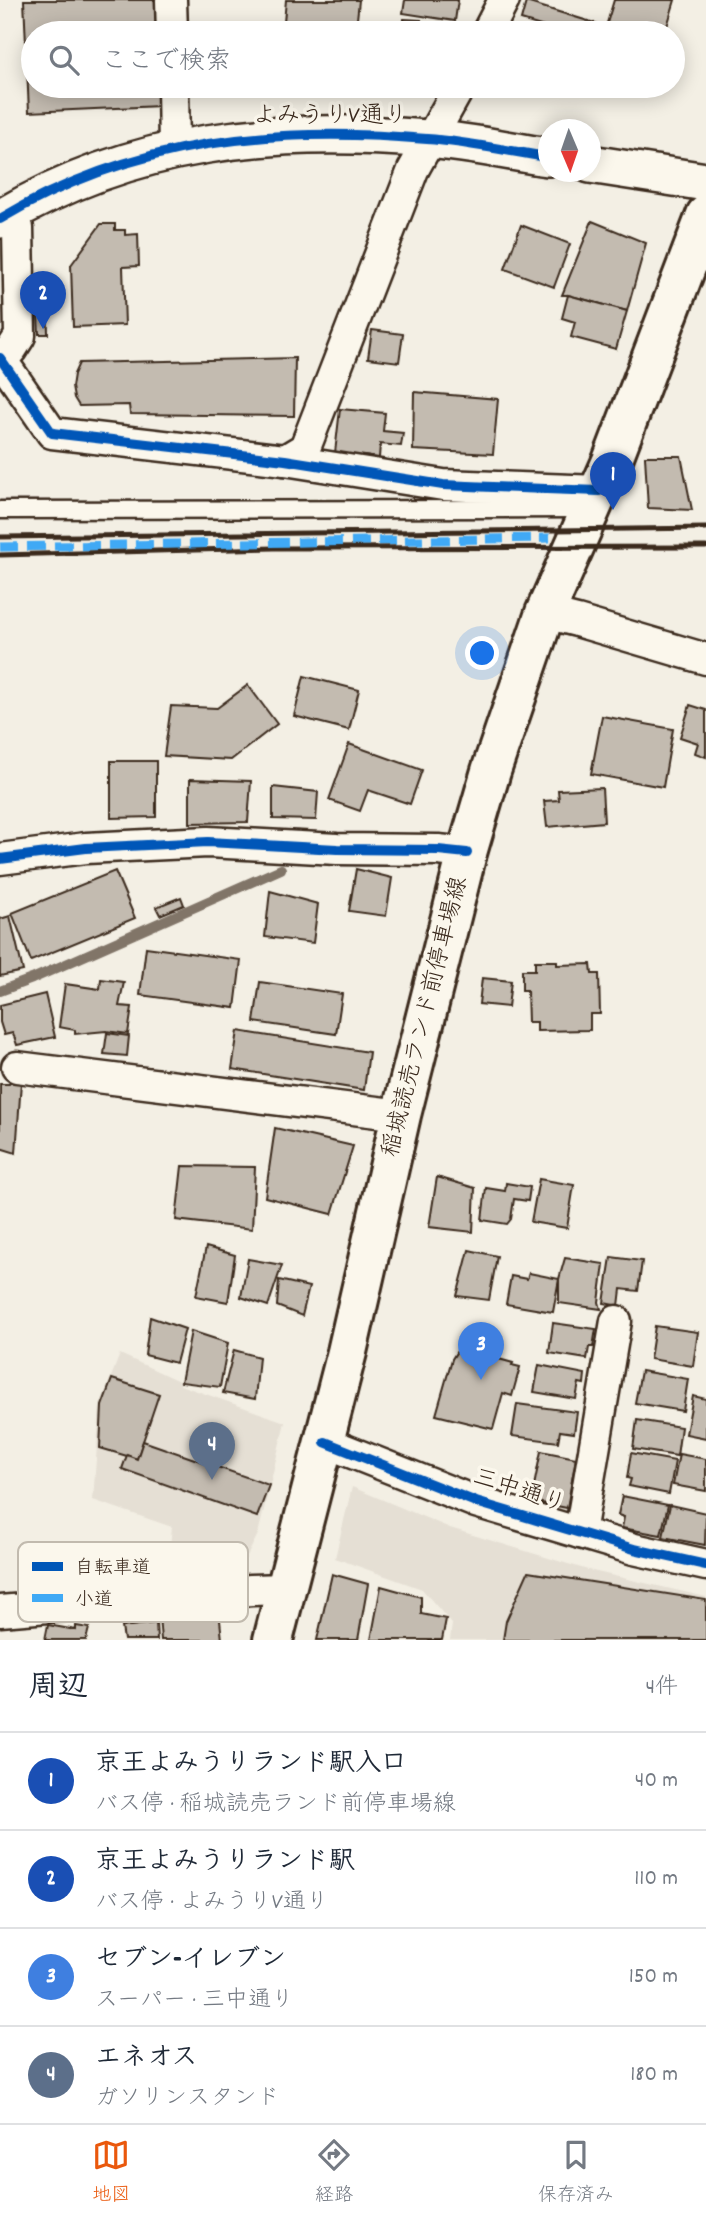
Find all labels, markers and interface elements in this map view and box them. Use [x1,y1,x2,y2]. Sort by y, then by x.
search box [21,21,685,98]
icon: search [45,41,83,79]
text: ここで検索 [101,44,231,81]
street label: よみうりV通り [252,100,408,134]
north arrow [538,119,601,182]
pin: 2 [20,271,66,329]
pin: 1 [590,452,636,510]
your location [465,636,499,670]
street label: 稲城読売ランド前停車場線 [375,873,477,1161]
pin: 3 [458,1322,504,1380]
pin: 4 [189,1422,235,1480]
street label: 三中通り [468,1461,570,1523]
legend [18,1542,248,1622]
text: 自転車道 [75,1556,151,1583]
text: 小道 [75,1588,113,1615]
text: 周辺 [28,1668,88,1711]
text: 4件 [645,1672,678,1705]
text: 京王よみうりランド駅入口 [95,1746,407,1783]
text: 1 [48,1765,54,1798]
text: 40 m [635,1765,678,1798]
text: バス停 · 稲城読売ランド前停車場線 [95,1789,456,1822]
text: 京王よみうりランド駅 [95,1844,355,1881]
text: 2 [46,1863,56,1896]
text: 110 m [634,1863,678,1896]
text: バス停 · よみうりV通り [95,1887,329,1920]
text: セブン-イレブン [95,1942,286,1979]
text: 3 [46,1961,56,1994]
text: 150 m [629,1961,678,1994]
text: スーパー · 三中通り [95,1985,294,2018]
text: エネオス [95,2040,197,2077]
text: 4 [46,2059,56,2092]
text: 180 m [630,2059,678,2092]
text: ガソリンスタンド [95,2083,279,2116]
tab: 地図 [92,2136,130,2210]
tab: 経路 [315,2136,353,2210]
tab: 保存済み [538,2136,614,2210]

